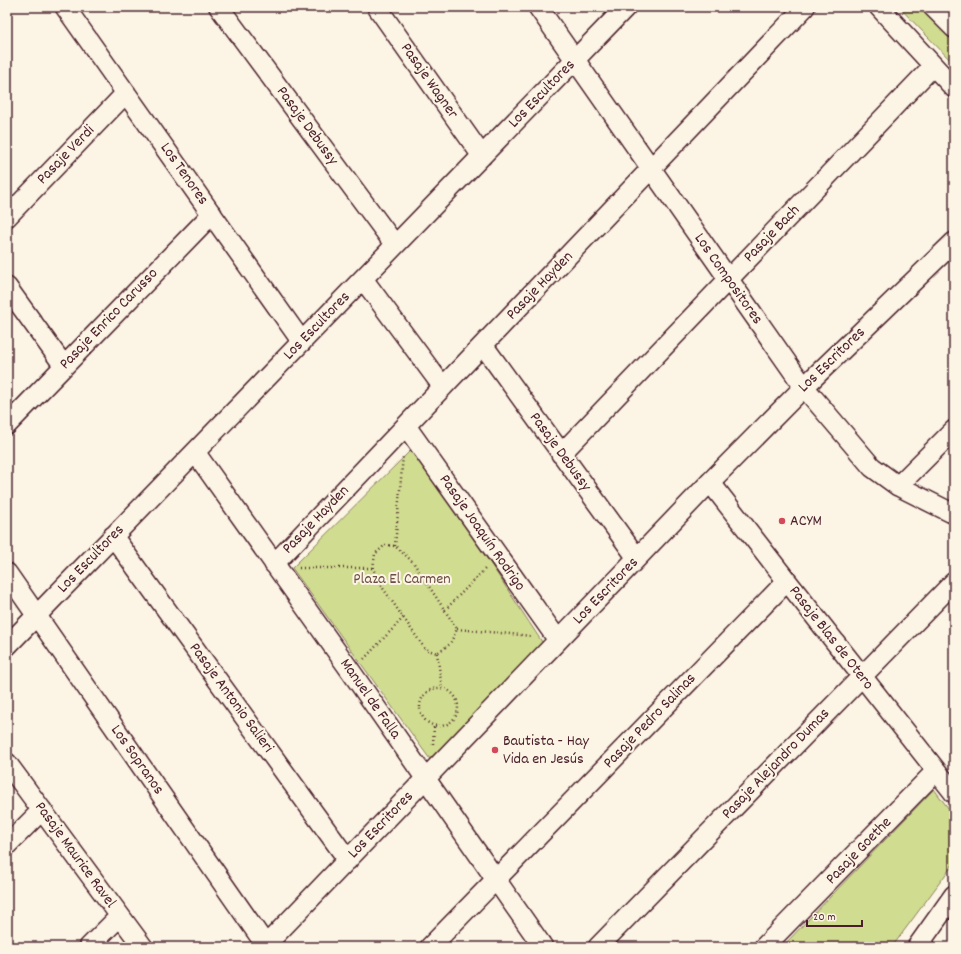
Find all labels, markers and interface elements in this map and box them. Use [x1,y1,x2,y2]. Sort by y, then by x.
street label: Pasaje Wagner [394,38,464,124]
street label: Los Escultores [503,54,581,134]
street label: Pasaje Debussy [270,82,344,171]
street label: Pasaje Verdi [32,120,100,190]
street label: Los Tenores [154,138,214,210]
street label: Pasaje Bach [738,200,806,268]
street label: Los Compositores [688,229,768,330]
street label: Pasaje Hayden [501,246,579,326]
street label: Pasaje Enrico Carusso [54,263,164,375]
street label: Los Escultores [278,286,356,366]
street label: Los Escritores [793,322,871,398]
street label: Pasaje Debussy [523,408,597,497]
street label: Pasaje Joaquín Rodrigo [433,470,531,596]
street label: Pasaje Hayden [277,480,355,560]
place label: ACYM [790,510,822,533]
marker: ACYM [777,516,787,526]
street label: Los Escultores [52,519,130,599]
street label: Los Escritores [568,552,644,630]
park label: Plaza El Carmen [353,568,451,591]
street label: Pasaje Blas de Otero [783,581,879,695]
street label: Pasaje Antonio Salieri [183,638,279,758]
street label: Manuel de Falla [334,654,407,744]
street label: Pasaje Pedro Salinas [598,668,702,774]
street label: Pasaje Alejandro Dumas [717,703,836,825]
street label: Los Sopranos [105,721,170,800]
place label: Bautista - Hay Vida en Jesús [503,730,589,771]
marker: Bautista - Hay Vida en Jesús [490,745,500,755]
street label: Los Escritores [343,786,419,864]
street label: Pasaje Maurice Ravel [29,797,122,913]
street label: Pasaje Goethe [821,812,897,890]
scale bar [807,902,862,928]
text: 20 m [813,909,836,926]

